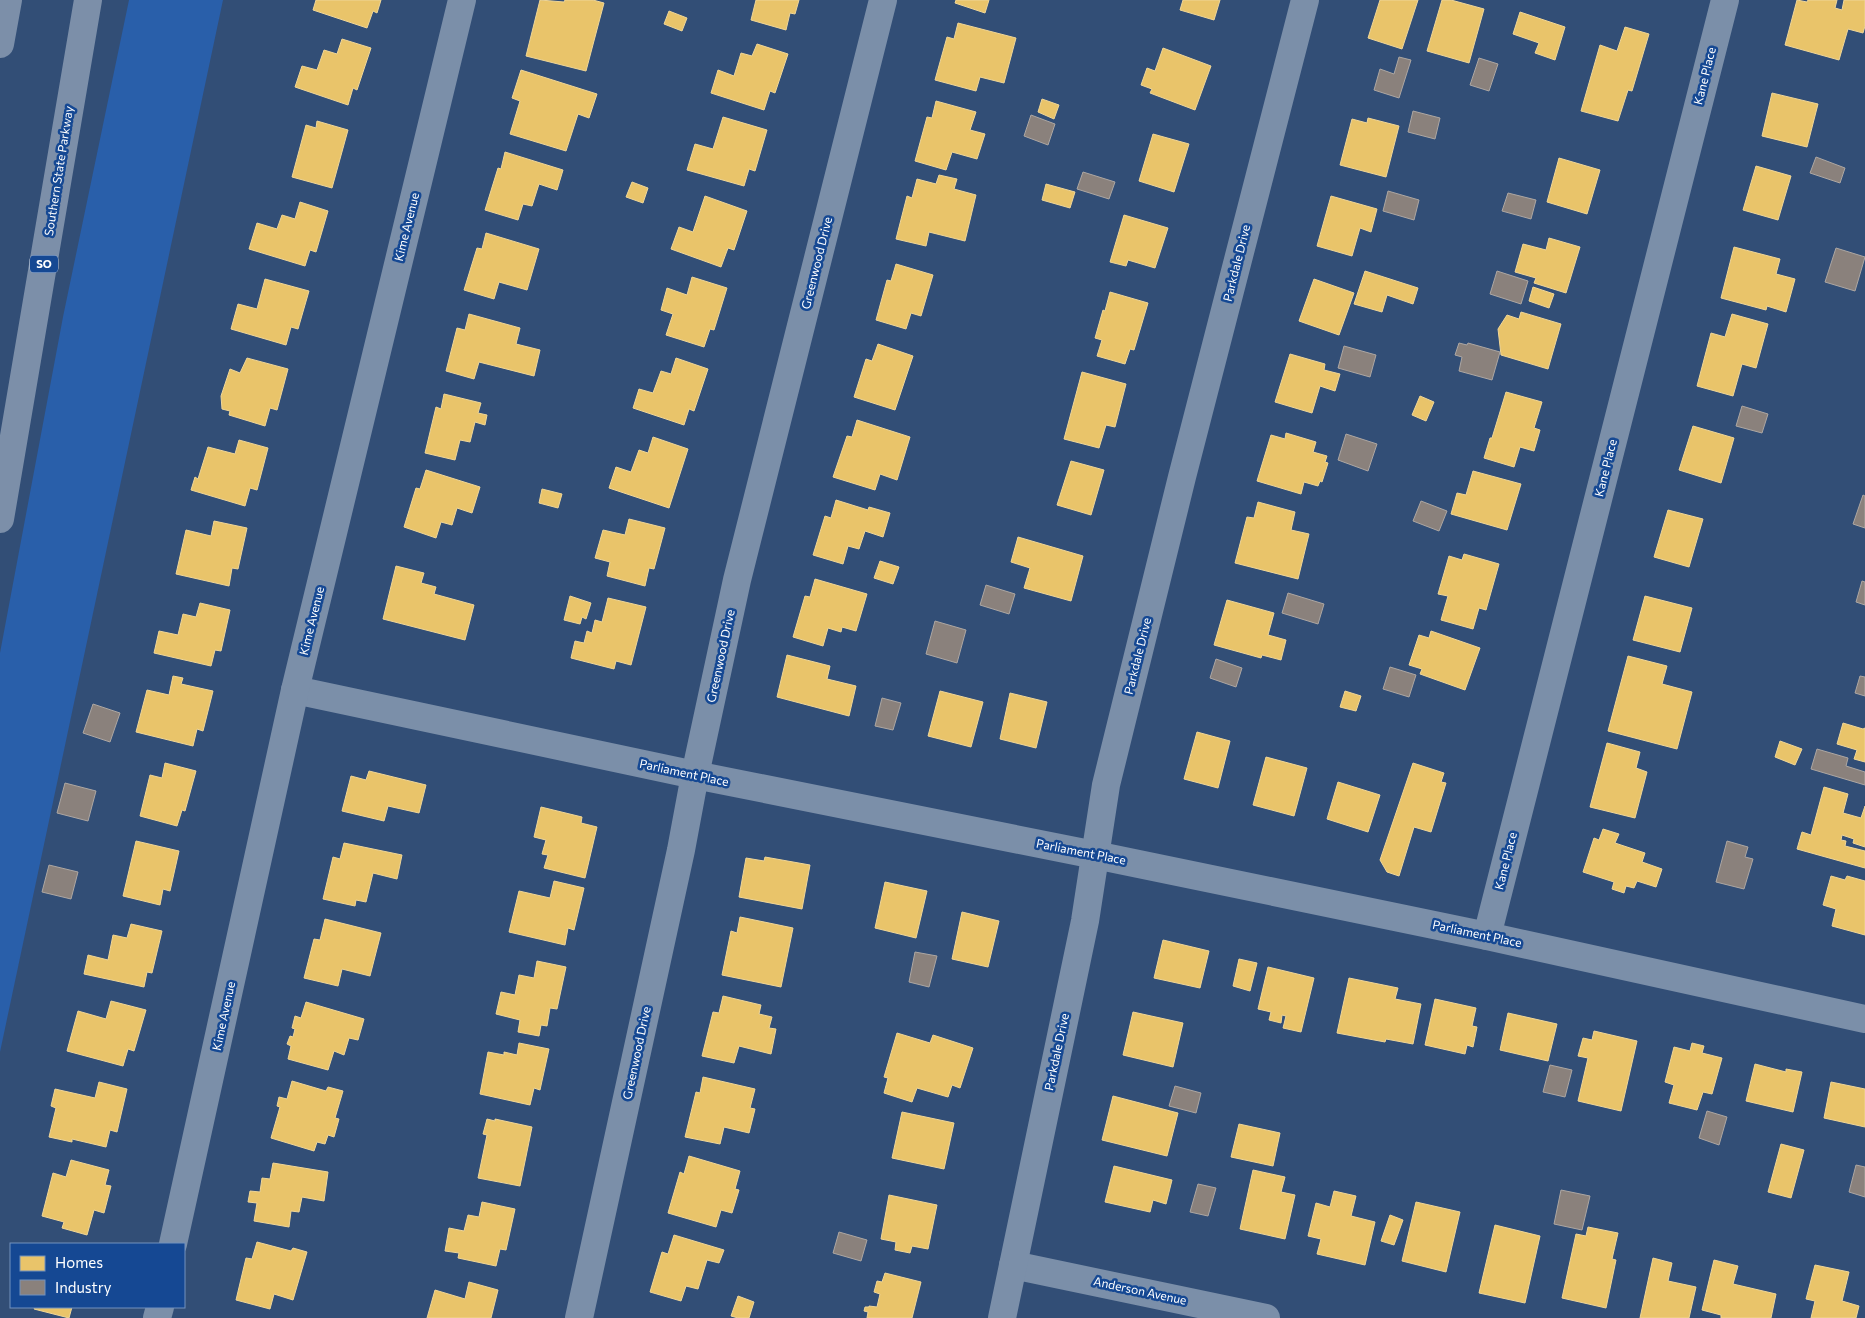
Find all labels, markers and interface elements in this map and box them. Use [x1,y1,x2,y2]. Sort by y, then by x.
street label: Kane Place [1690,45,1718,106]
street label: Southern State Parkway [41,105,75,237]
street label: Kime Avenue [391,191,421,263]
street label: Greenwood Drive [798,215,834,310]
street label: Parkdale Drive [1220,223,1252,303]
road number: SO [30,255,58,272]
street label: Kane Place [1591,437,1619,498]
street label: Kime Avenue [296,585,326,657]
street label: Greenwood Drive [703,608,737,704]
street label: Parkdale Drive [1121,616,1153,696]
street label: Parliament Place [638,756,730,788]
street label: Kane Place [1491,830,1519,891]
street label: Parliament Place [1035,835,1127,867]
street label: Parliament Place [1431,917,1523,949]
street label: Kime Avenue [209,980,237,1052]
street label: Greenwood Drive [619,1005,653,1101]
street label: Parkdale Drive [1041,1012,1071,1092]
legend [10,1243,185,1308]
text: Homes [55,1253,103,1271]
street label: Anderson Avenue [1092,1273,1188,1307]
text: Industry [55,1278,112,1296]

